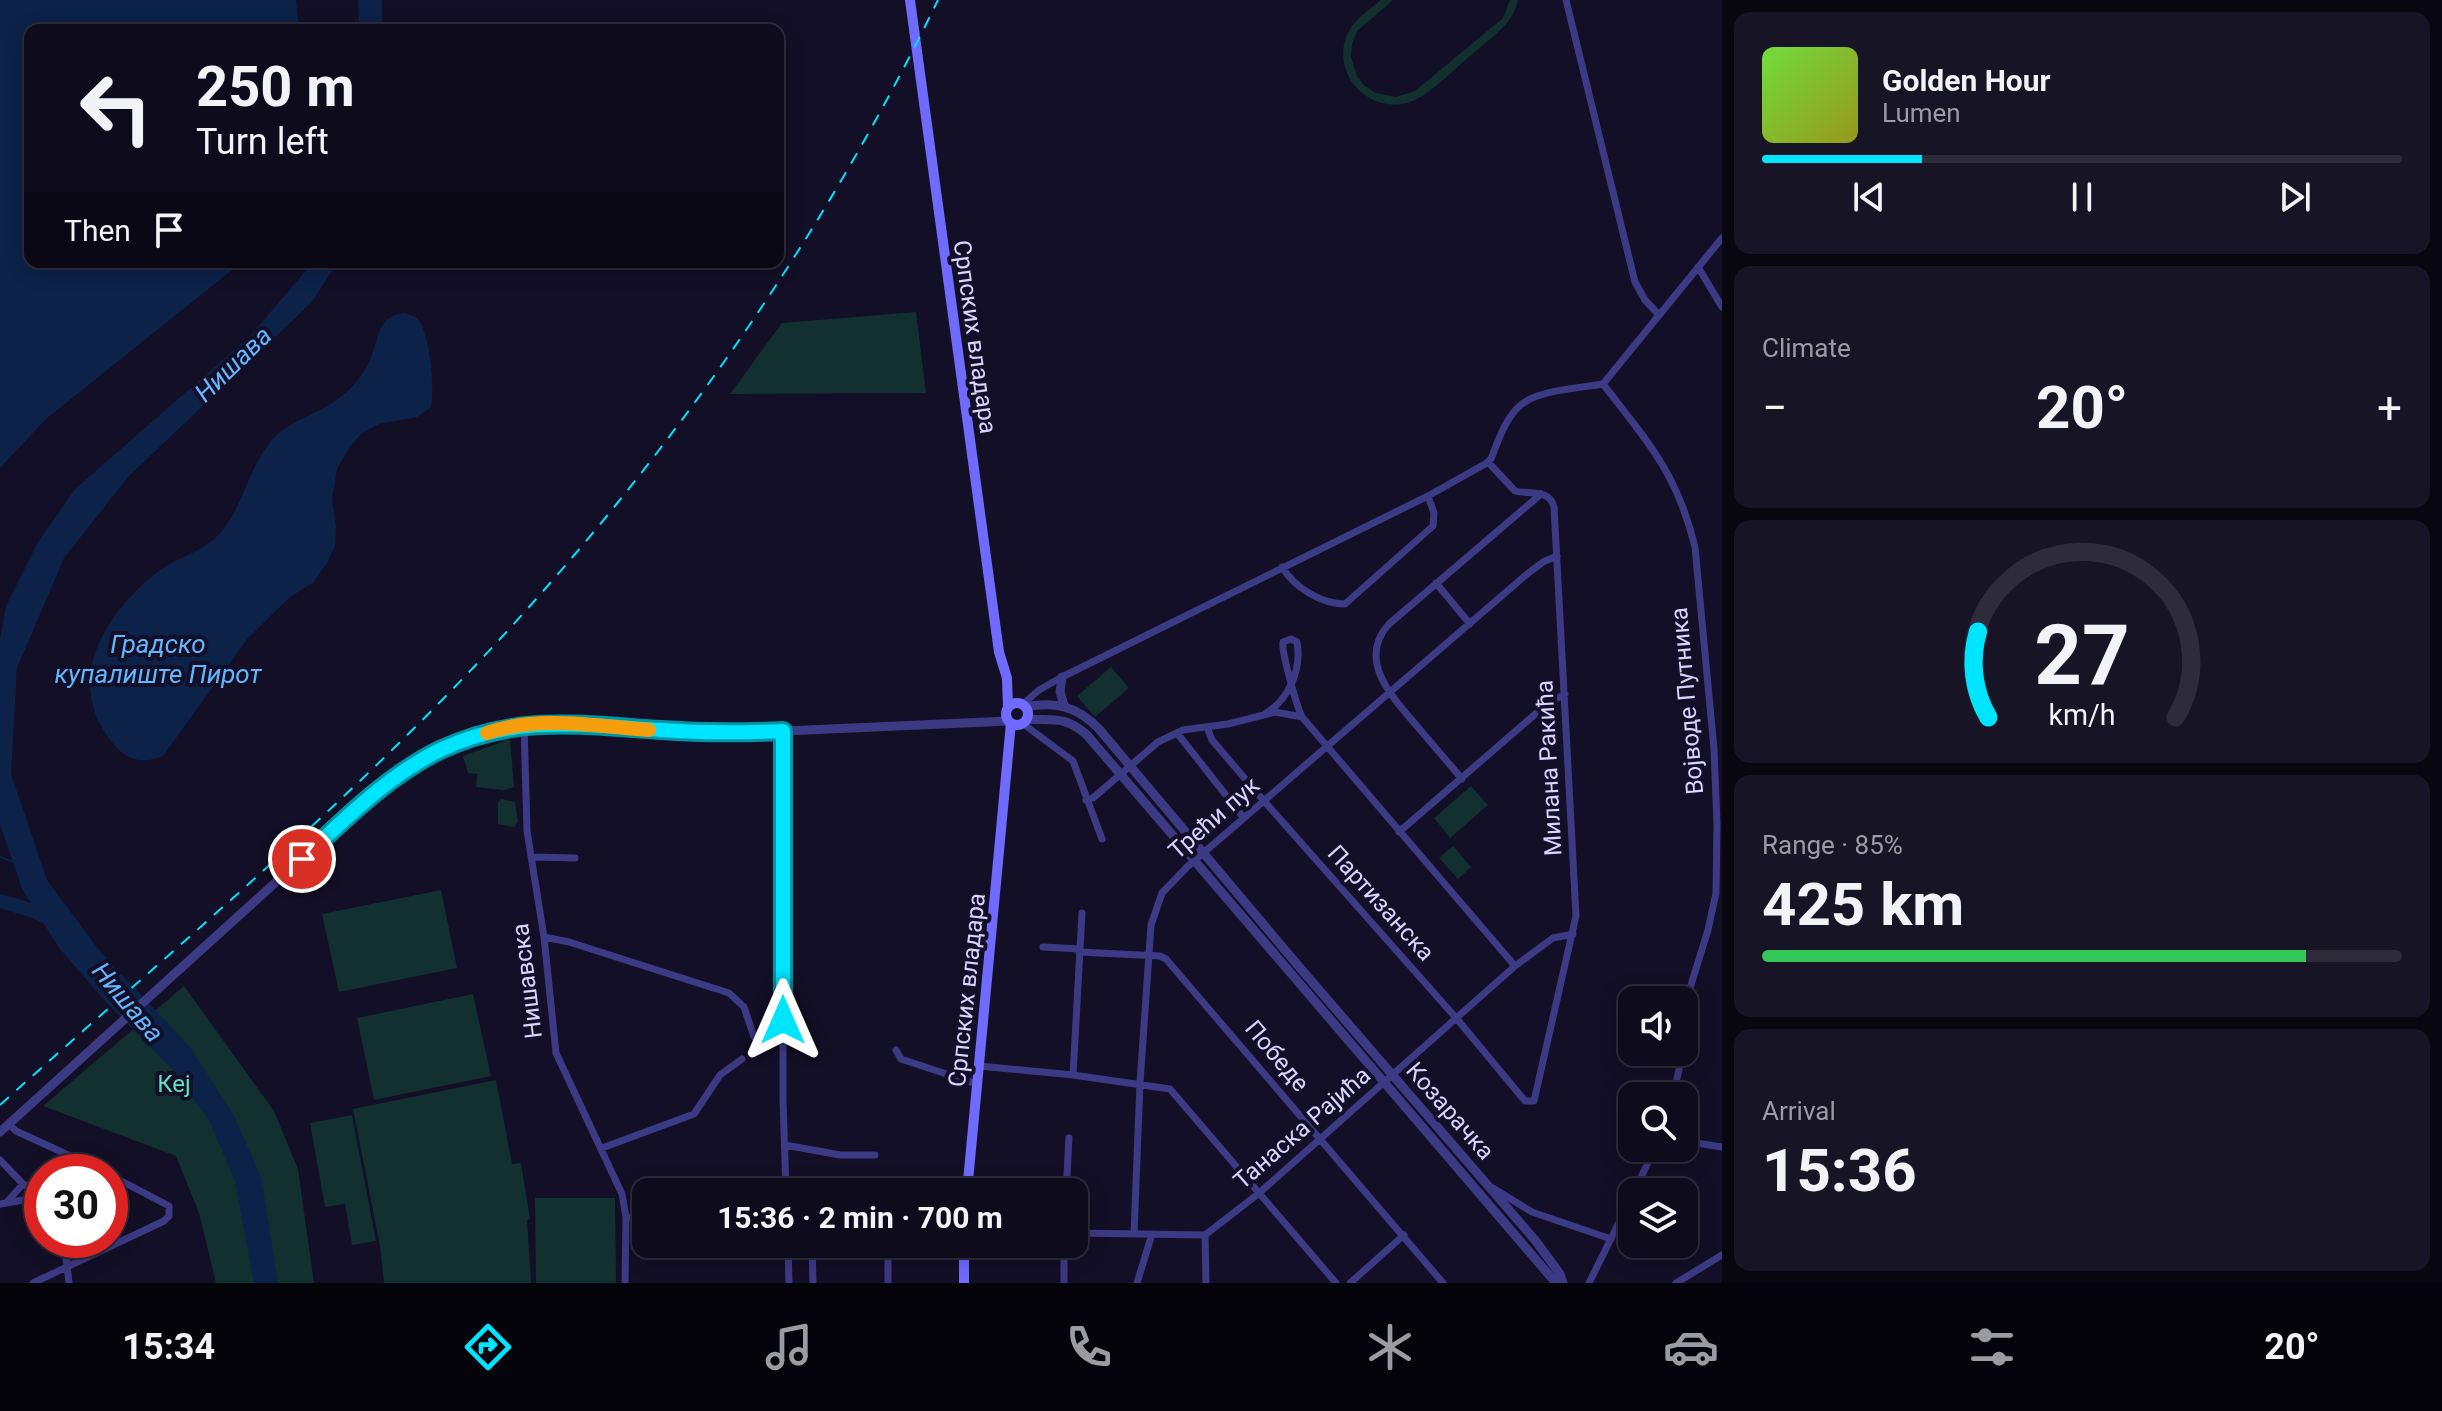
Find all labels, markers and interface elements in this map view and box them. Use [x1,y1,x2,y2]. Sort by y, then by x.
text: 250 m [196,54,355,120]
icon: left [64,56,168,160]
text: Golden Hour [1882,63,2051,98]
text: Lumen [1882,98,1961,128]
text: Turn left [196,121,329,163]
icon: previous [1847,175,1891,219]
icon: pause [2060,175,2104,219]
icon: next [2273,175,2317,219]
icon: arrive [147,208,191,252]
text: Then [64,213,131,248]
street label: Српских владара [948,239,1002,435]
water label: Нишава [188,320,278,408]
text: Climate [1762,333,1851,363]
text: 20° [2036,372,2128,443]
text: − [1762,382,1787,434]
text: + [2377,382,2402,434]
street label: Војводе Путника [1665,606,1709,796]
text: 27 [2034,606,2130,703]
water label: Градско купалиште Пирот [54,629,262,689]
street label: Милана Ракића [1530,679,1568,857]
text: km/h [2048,698,2116,732]
street label: Трећи пук [1163,771,1265,865]
pin [268,825,336,893]
text: Range · 85% [1762,830,1903,860]
icon: arrive [280,837,324,881]
street label: Партизанска [1322,839,1440,967]
text: 425 km [1762,869,1964,940]
street label: Српских владара [943,892,991,1088]
street label: Нишавска [506,922,548,1040]
water label: Нишава [86,956,170,1048]
position arrow [741,978,825,1062]
map controls [1618,986,1698,1258]
button: sound [1618,986,1698,1066]
street label: Победе [1239,1015,1315,1097]
street label: Козарачка [1400,1057,1500,1165]
street label: Танаска Рајића [1228,1061,1376,1195]
park label: Кеј [157,1070,191,1098]
button: search [1618,1082,1698,1162]
text: Arrival [1762,1096,1836,1126]
text: 15:36 [1762,1135,1917,1206]
speed limit sign: 30 [24,1154,128,1258]
button: layers [1618,1178,1698,1258]
text: 15:36 · 2 min · 700 m [717,1200,1003,1235]
icon: directions [460,1319,516,1375]
icon: music [761,1319,817,1375]
icon: phone [1061,1319,1117,1375]
icon: climate [1362,1319,1418,1375]
icon: car [1663,1319,1719,1375]
icon: filters [1964,1319,2020,1375]
text: 15:34 [122,1326,215,1368]
text: 20° [2264,1326,2320,1368]

